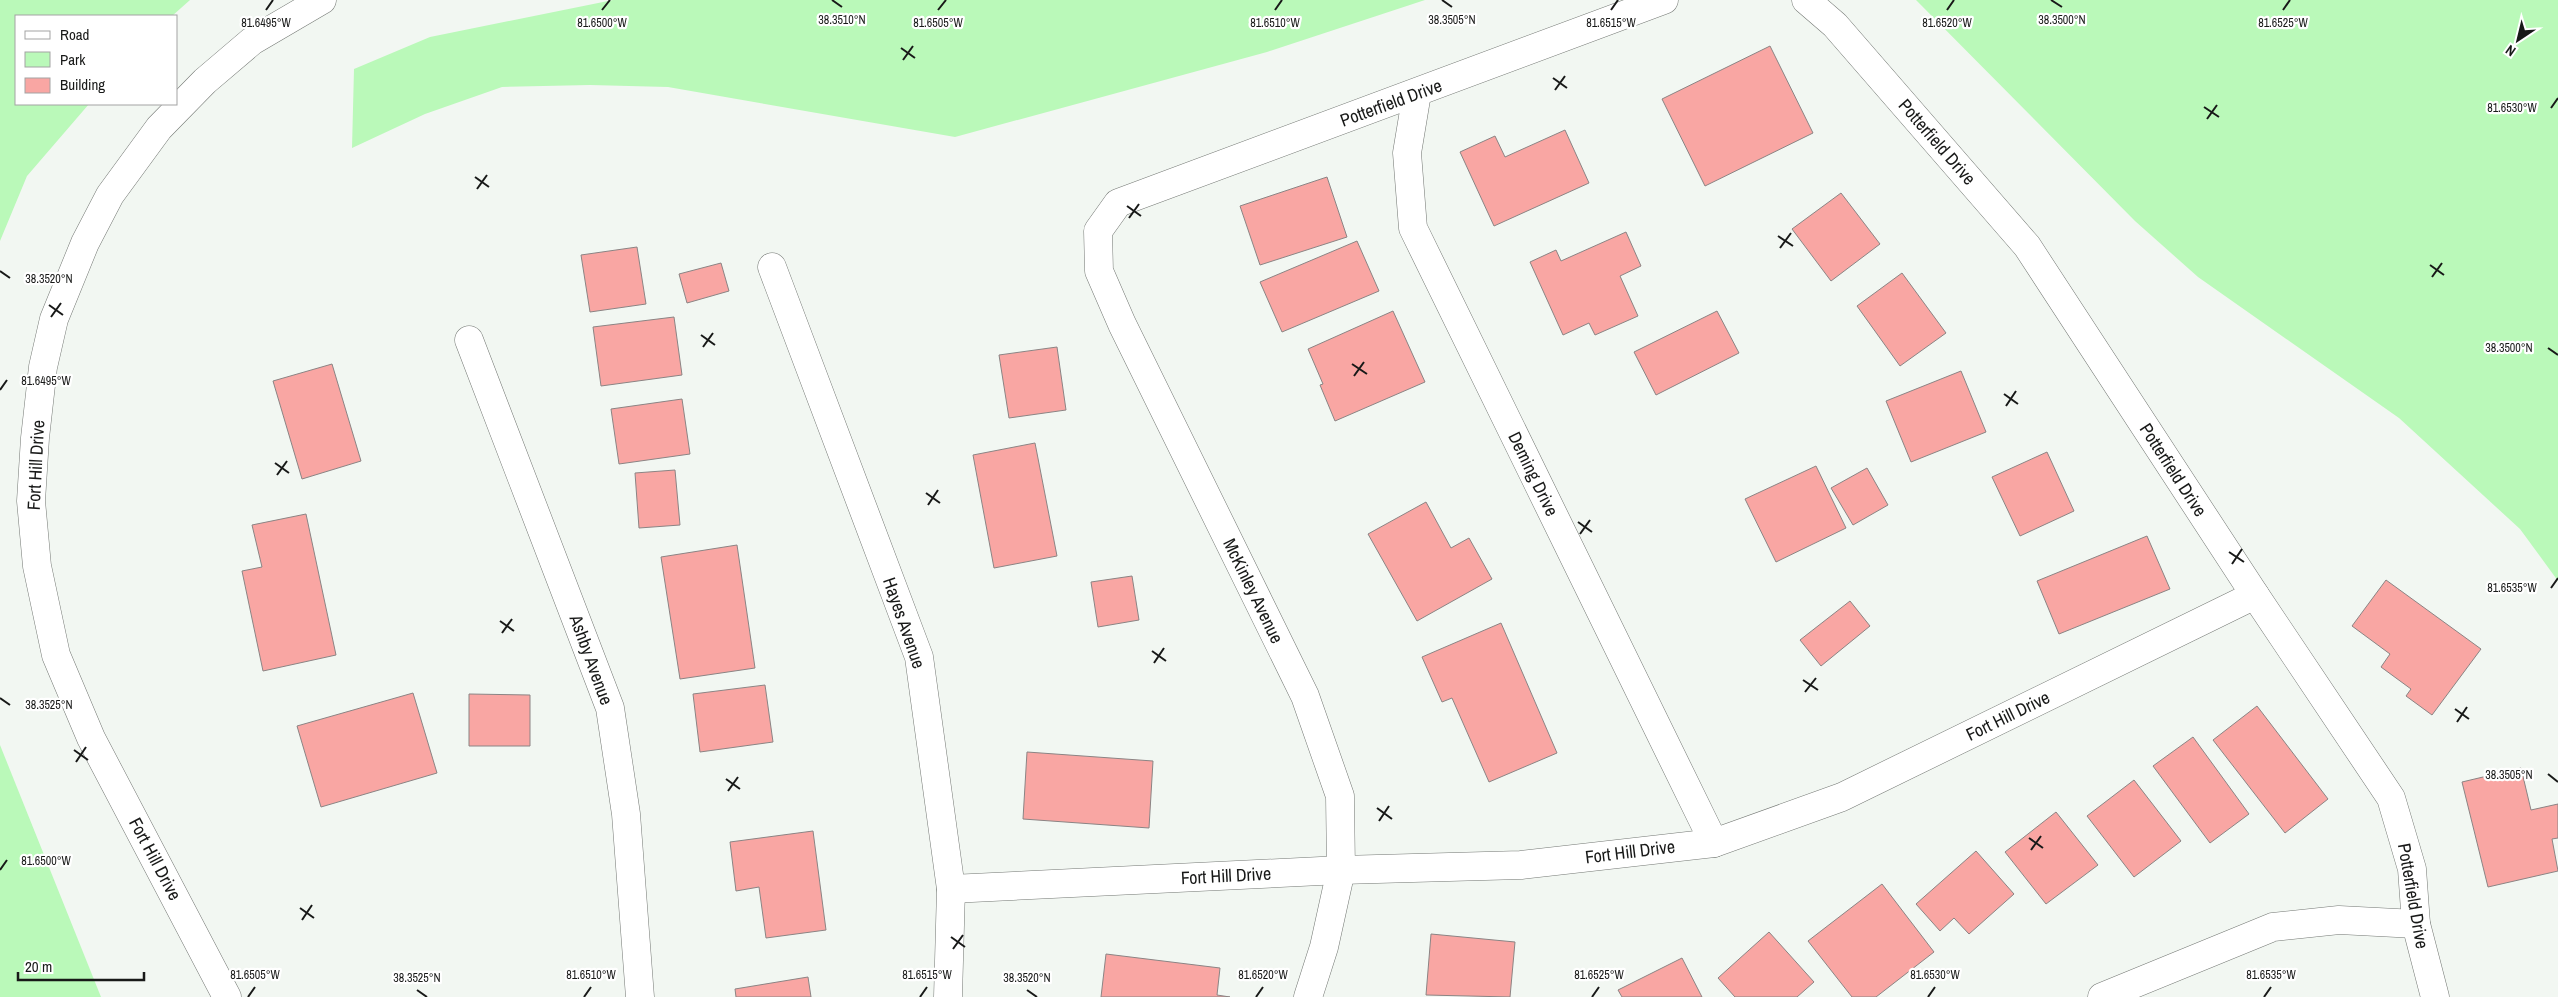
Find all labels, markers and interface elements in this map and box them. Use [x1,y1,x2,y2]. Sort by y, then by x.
text: 38.3510°N [818,12,866,28]
text: 38.3505°N [1428,12,1476,28]
text: 38.3500°N [2038,12,2086,28]
legend [15,15,178,105]
text: 81.6495°W [241,15,292,31]
text: 81.6500°W [577,15,628,31]
text: 81.6505°W [913,15,964,31]
text: 81.6510°W [1250,15,1301,31]
text: 81.6515°W [1586,15,1637,31]
text: 81.6520°W [1922,15,1973,31]
text: 81.6525°W [2258,15,2309,31]
north arrow [2493,15,2543,65]
text: Road [60,24,89,45]
text: N [2502,41,2519,60]
text: Park [60,49,86,70]
street label: Potterfield Drive [1336,73,1445,133]
text: Building [60,74,105,95]
street label: Potterfield Drive [1893,93,1982,190]
text: 81.6530°W [2487,100,2538,116]
text: 38.3520°N [25,271,73,287]
text: 38.3500°N [2485,340,2533,356]
text: 81.6495°W [21,373,72,389]
street label: Potterfield Drive [2134,418,2213,521]
street label: Fort Hill Drive [21,419,50,511]
street label: Deming Drive [1502,427,1565,520]
street label: McKinley Avenue [1217,534,1290,647]
street label: Hayes Avenue [877,574,932,672]
text: 81.6535°W [2487,580,2538,596]
street label: Ashby Avenue [563,610,619,708]
street label: Fort Hill Drive [1962,685,2054,747]
text: 38.3525°N [25,697,73,713]
text: 38.3505°N [2485,767,2533,783]
street label: Fort Hill Drive [123,813,188,905]
street label: Fort Hill Drive [1584,834,1676,869]
street label: Potterfield Drive [2392,841,2435,951]
text: 81.6500°W [21,853,72,869]
street label: Fort Hill Drive [1180,861,1272,890]
scale bar [18,950,144,982]
text: 20 m [25,956,52,977]
text: 81.6505°W [230,967,281,983]
text: 81.6510°W [566,967,617,983]
text: 81.6515°W [902,967,953,983]
text: 81.6520°W [1238,967,1289,983]
text: 81.6525°W [1574,967,1625,983]
text: 81.6530°W [1910,967,1961,983]
text: 81.6535°W [2246,967,2297,983]
text: 38.3525°N [393,970,441,986]
text: 38.3520°N [1003,970,1051,986]

